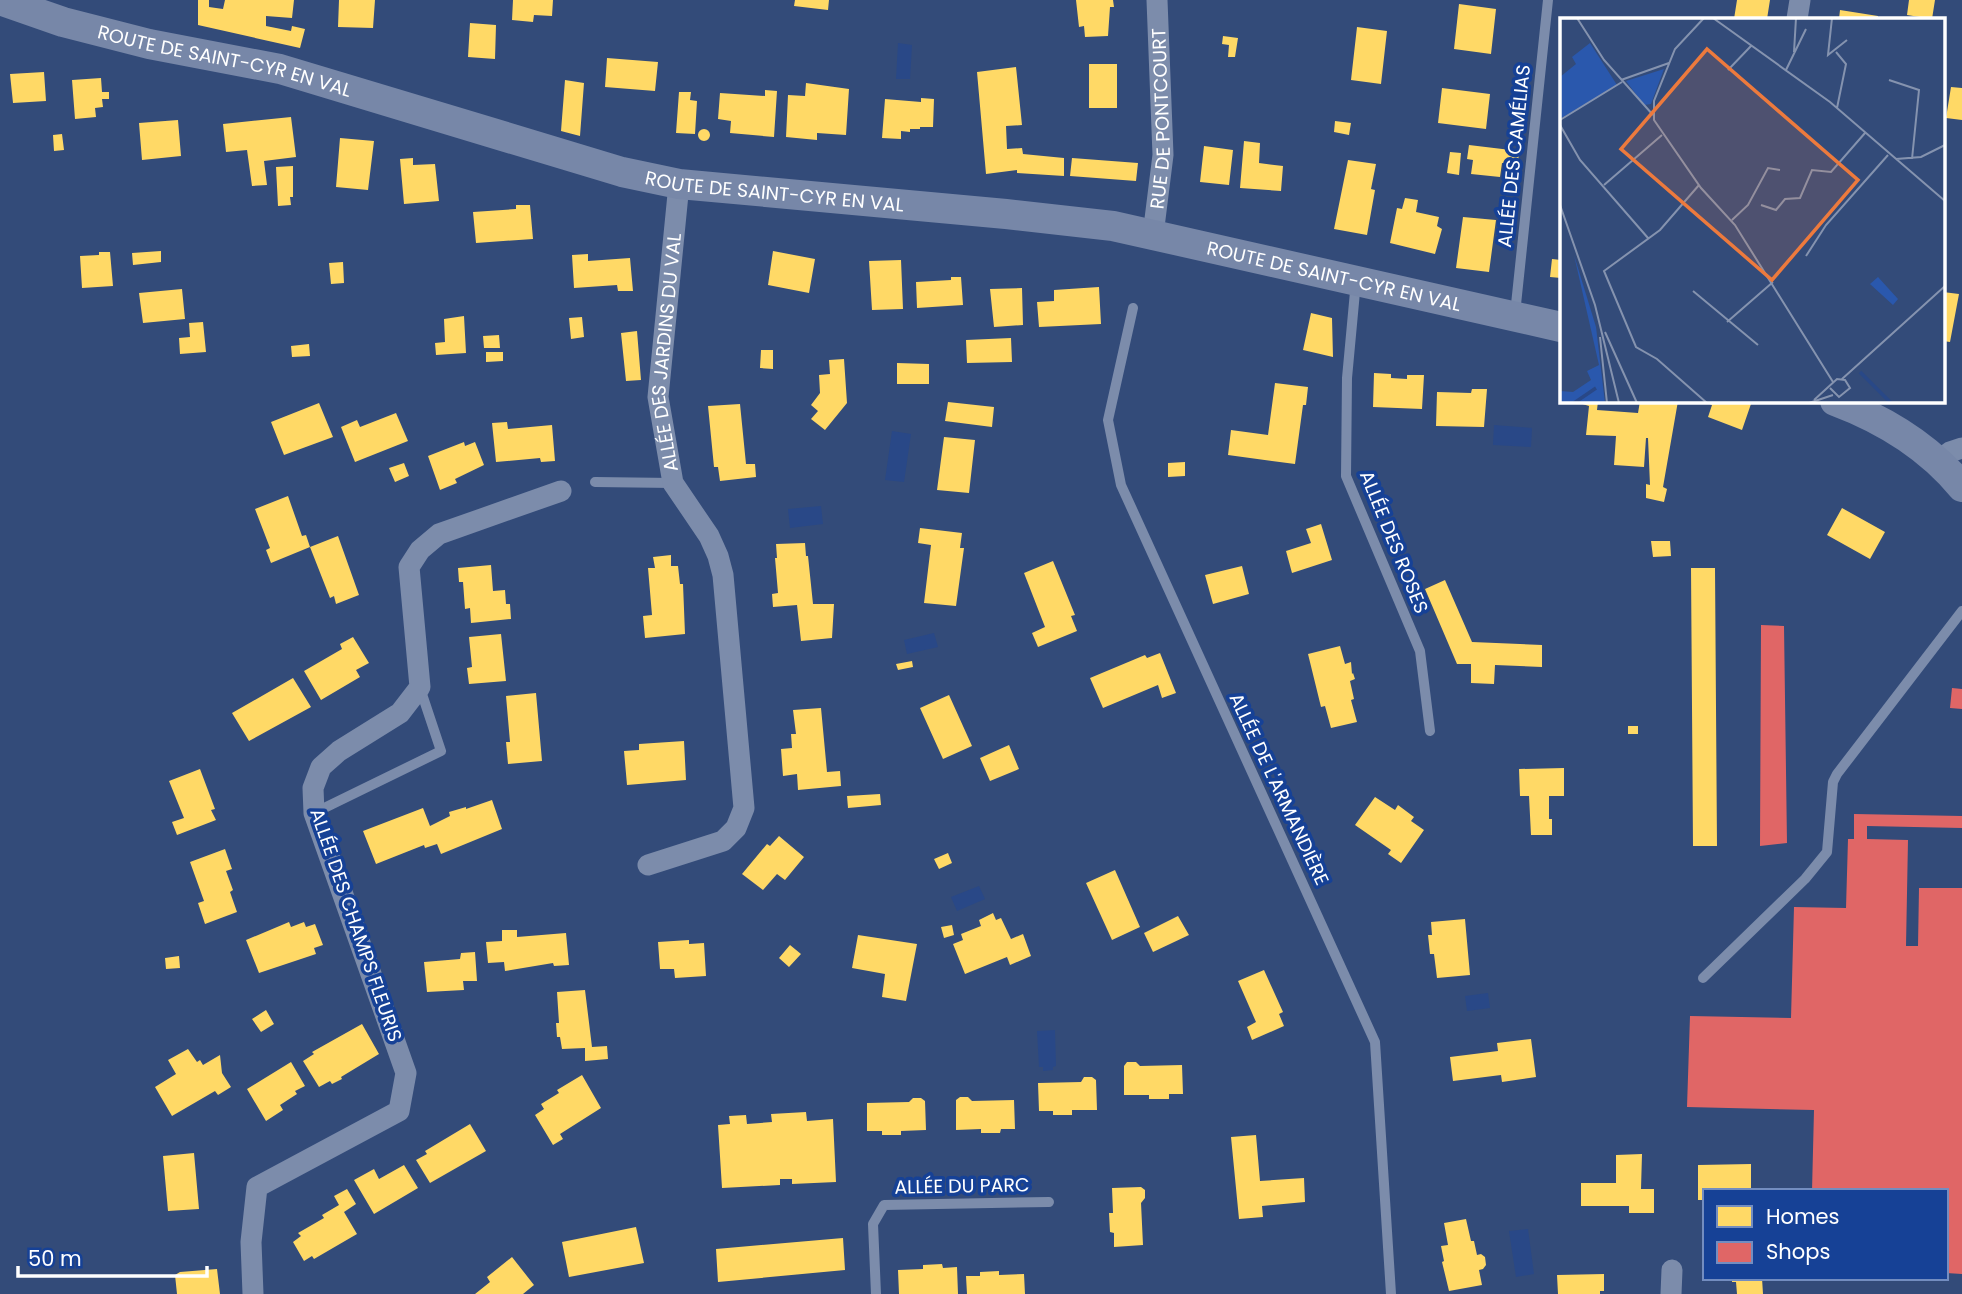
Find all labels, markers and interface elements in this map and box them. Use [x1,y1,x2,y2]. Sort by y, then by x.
street label: ROUTE DE SAINT-CYR EN VAL [95,18,355,103]
inset map [1560,18,1944,402]
street label: RUE DE PONTCOURT [1143,28,1177,211]
street label: ALLÉE DES CAMÉLIAS [1491,63,1537,249]
street label: ROUTE DE SAINT-CYR EN VAL [643,164,905,218]
street label: ALLÉE DES JARDINS DU VAL [645,232,688,474]
street label: ROUTE DE SAINT-CYR EN VAL [1204,234,1464,318]
street label: ALLÉE DES ROSES [1353,467,1435,617]
street label: ALLÉE DE L'ARMANDIÈRE [1223,688,1335,890]
street label: ALLÉE DES CHAMPS FLEURIS [303,805,409,1045]
street label: ALLÉE DU PARC [894,1171,1030,1201]
legend [1703,1189,1948,1280]
text: Homes [1766,1202,1840,1231]
scale bar [18,1234,206,1278]
text: Shops [1766,1237,1830,1266]
text: 50 m [28,1244,82,1273]

